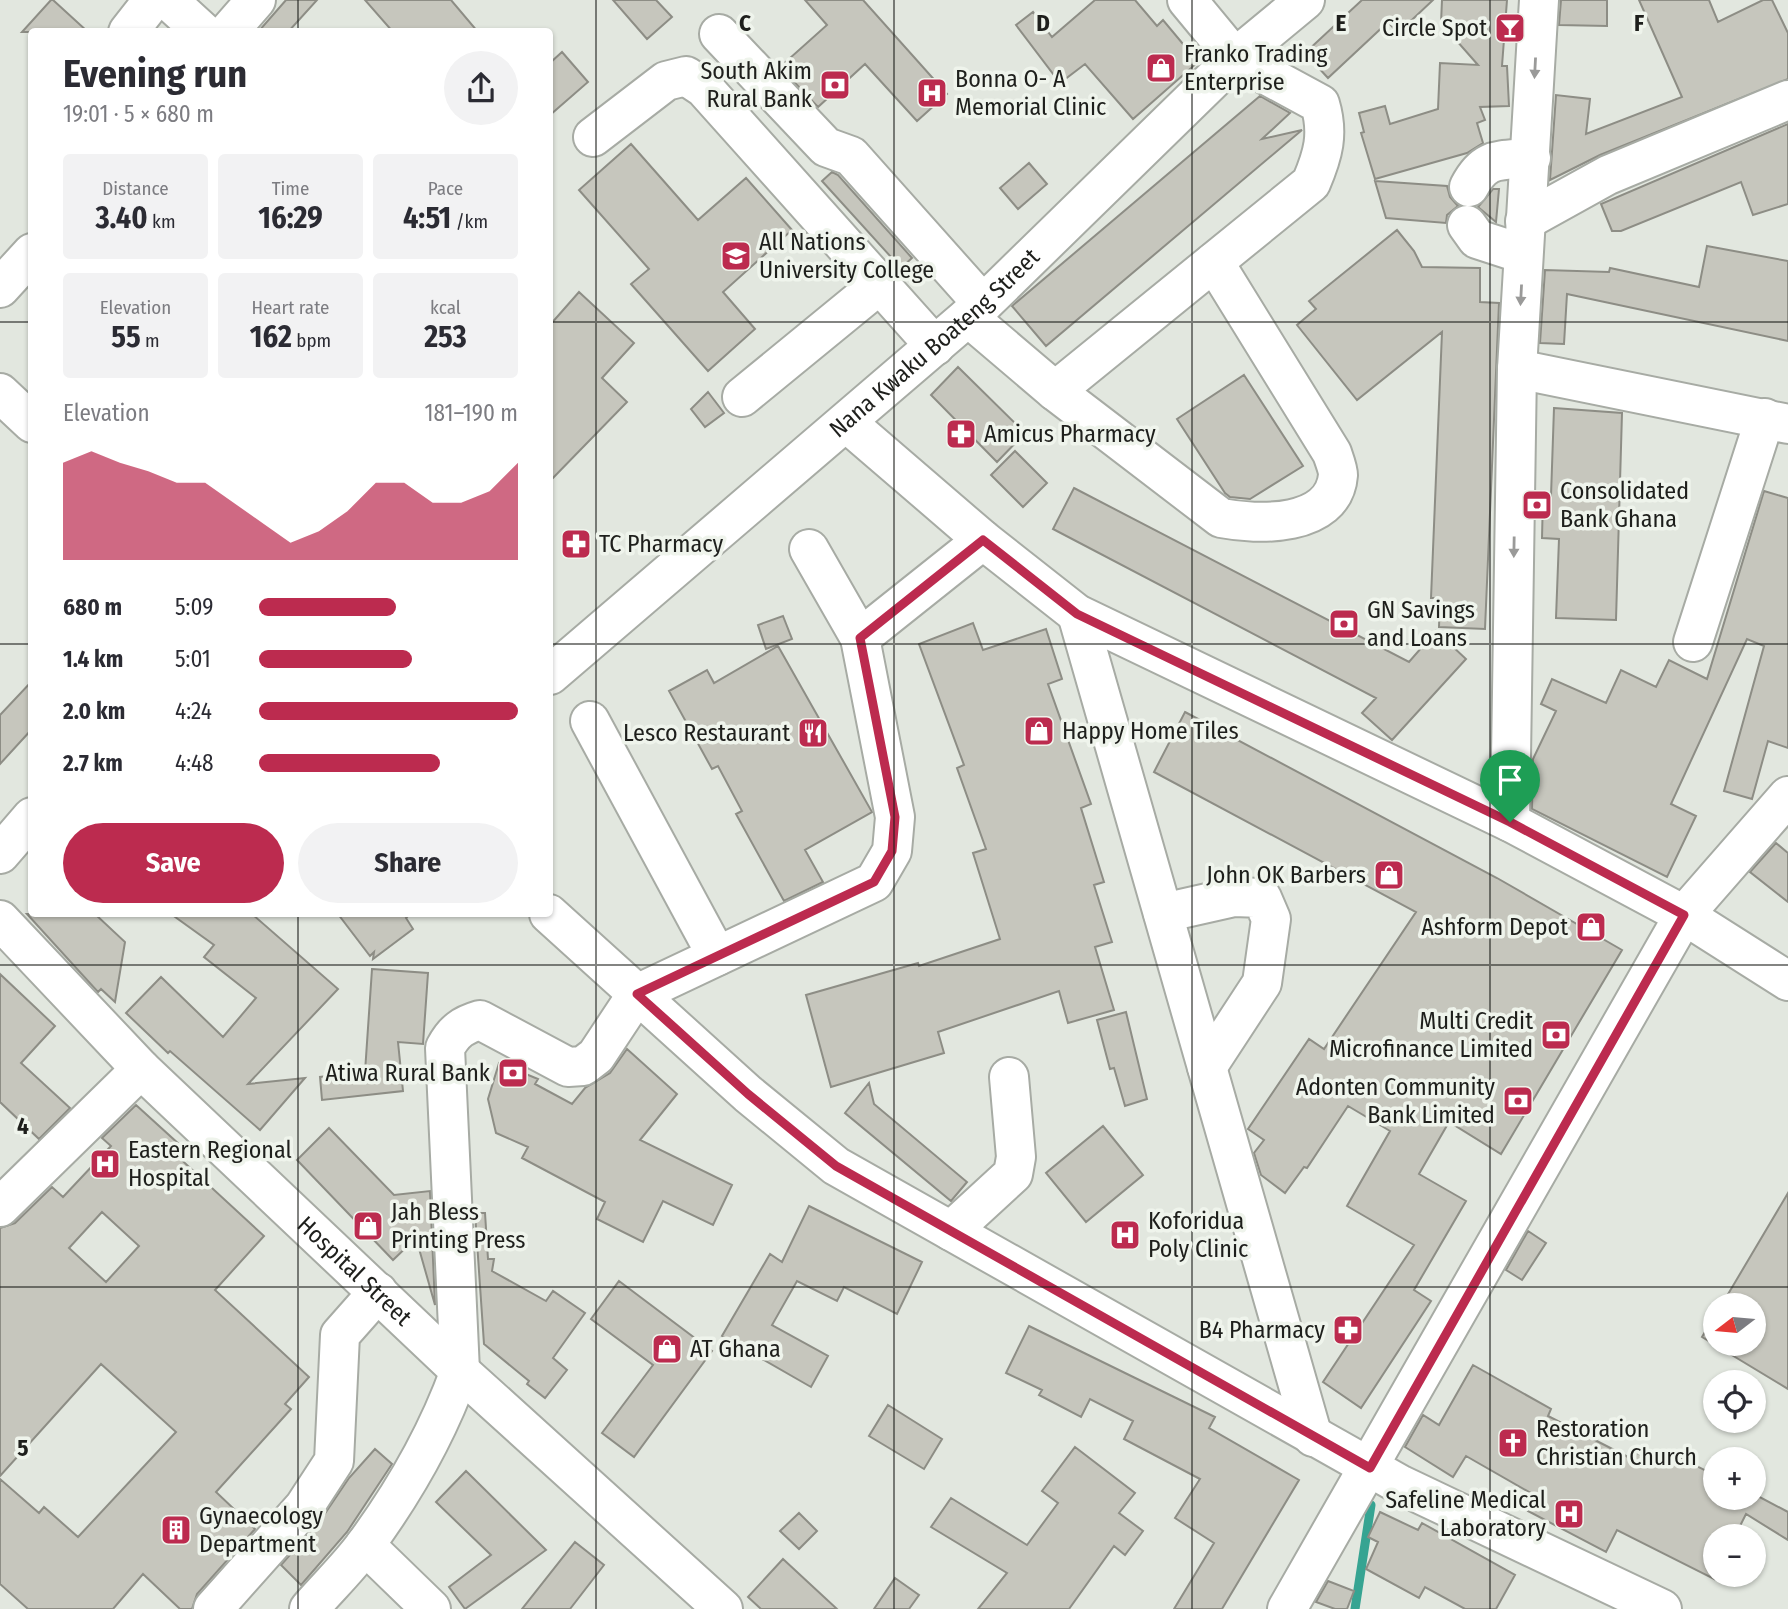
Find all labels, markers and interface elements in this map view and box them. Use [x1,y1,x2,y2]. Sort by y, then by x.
text: C [739,9,751,37]
text: D [1036,9,1050,37]
text: E [1336,9,1347,37]
text: F [1634,9,1644,37]
bar icon: Circle Spot [1493,11,1527,45]
place label: Circle Spot [1382,14,1487,42]
place label: Franko Trading Enterprise [1184,40,1328,96]
text: Evening run [63,51,247,97]
button: share [444,51,518,125]
shop icon: Franko Trading Enterprise [1144,51,1178,85]
place label: South Akim Rural Bank [700,57,813,113]
one-way arrow [1530,57,1541,79]
place label: Bonna O- A Memorial Clinic [955,65,1106,121]
bank icon: South Akim Rural Bank [818,68,852,102]
hospital icon: Bonna O- A Memorial Clinic [915,76,949,110]
text: 19:01 · 5 × 680 m [63,100,214,128]
text: Distance [102,177,169,200]
text: Time [272,177,309,200]
text: Pace [428,177,463,200]
text: 3.40 [95,200,148,236]
text: 16:29 [258,200,323,236]
text: 4:51 [403,200,451,236]
text: km [148,210,176,233]
text: /km [451,210,488,233]
place label: All Nations University College [759,228,934,284]
school or university icon: All Nations University College [719,239,753,273]
street label: Nana Kwaku Boateng Street [824,243,1045,443]
one-way arrow [1515,284,1526,306]
text: Elevation [100,296,171,319]
text: Heart rate [251,296,330,319]
text: kcal [430,296,461,319]
text: 55 [111,319,141,355]
text: 162 [250,319,292,355]
text: 253 [424,319,467,355]
text: m [141,329,160,352]
text: bpm [292,329,331,352]
text: Elevation [63,399,150,427]
text: 181–190 m [425,399,518,427]
pharmacy icon: Amicus Pharmacy [944,417,978,451]
place label: Amicus Pharmacy [984,420,1156,448]
place label: Consolidated Bank Ghana [1560,477,1689,533]
bank icon: Consolidated Bank Ghana [1520,488,1554,522]
pharmacy icon: TC Pharmacy [559,527,593,561]
place label: TC Pharmacy [599,530,723,558]
one-way arrow [1509,536,1520,558]
text: 680 m [63,593,122,621]
text: 5:09 [175,593,213,621]
place label: GN Savings and Loans [1367,596,1475,652]
bank icon: GN Savings and Loans [1327,607,1361,641]
text: 1.4 km [63,645,123,673]
text: 5:01 [175,645,211,673]
text: 2.0 km [63,697,125,725]
text: 4:24 [175,697,212,725]
shop icon: Happy Home Tiles [1022,714,1056,748]
restaurant icon: Lesco Restaurant [796,716,830,750]
place label: Happy Home Tiles [1062,717,1239,745]
place label: Lesco Restaurant [623,719,790,747]
text: 2.7 km [63,749,123,777]
text: 4:48 [175,749,214,777]
pin [1480,750,1540,822]
icon: arrive [1491,761,1529,799]
button: Save [63,823,284,903]
button: Share [298,823,518,903]
shop icon: John OK Barbers [1372,858,1406,892]
place label: John OK Barbers [1206,861,1366,889]
shop icon: Ashform Depot [1574,910,1608,944]
place label: Ashform Depot [1421,913,1568,941]
place label: Multi Credit Microfinance Limited [1329,1007,1533,1063]
bank icon: Multi Credit Microfinance Limited [1539,1018,1573,1052]
bank icon: Atiwa Rural Bank [496,1056,530,1090]
place label: Atiwa Rural Bank [325,1059,491,1087]
place label: Adonten Community Bank Limited [1296,1073,1495,1129]
bank icon: Adonten Community Bank Limited [1501,1084,1535,1118]
text: 4 [17,1112,29,1140]
place label: Eastern Regional Hospital [128,1136,292,1192]
hospital icon: Eastern Regional Hospital [88,1147,122,1181]
place label: Jah Bless Printing Press [391,1198,526,1254]
place label: Koforidua Poly Clinic [1148,1207,1248,1263]
shop icon: Jah Bless Printing Press [351,1209,385,1243]
street label: Hospital Street [292,1210,417,1332]
hospital icon: Koforidua Poly Clinic [1108,1218,1142,1252]
north arrow [1703,1293,1766,1356]
map controls [1703,1293,1766,1587]
pharmacy icon: B4 Pharmacy [1331,1313,1365,1347]
place label: B4 Pharmacy [1199,1316,1325,1344]
shop icon: AT Ghana [650,1332,684,1366]
place label: AT Ghana [690,1335,781,1363]
button: locate [1703,1370,1766,1433]
place label: Restoration Christian Church [1536,1415,1697,1471]
church icon: Restoration Christian Church [1496,1426,1530,1460]
text: 5 [17,1434,29,1462]
button: + [1703,1447,1766,1510]
place label: Safeline Medical Laboratory [1385,1486,1546,1542]
hospital icon: Safeline Medical Laboratory [1552,1497,1586,1531]
place label: Gynaecology Department [199,1502,323,1558]
building icon: Gynaecology Department [159,1513,193,1547]
button: − [1703,1524,1766,1587]

